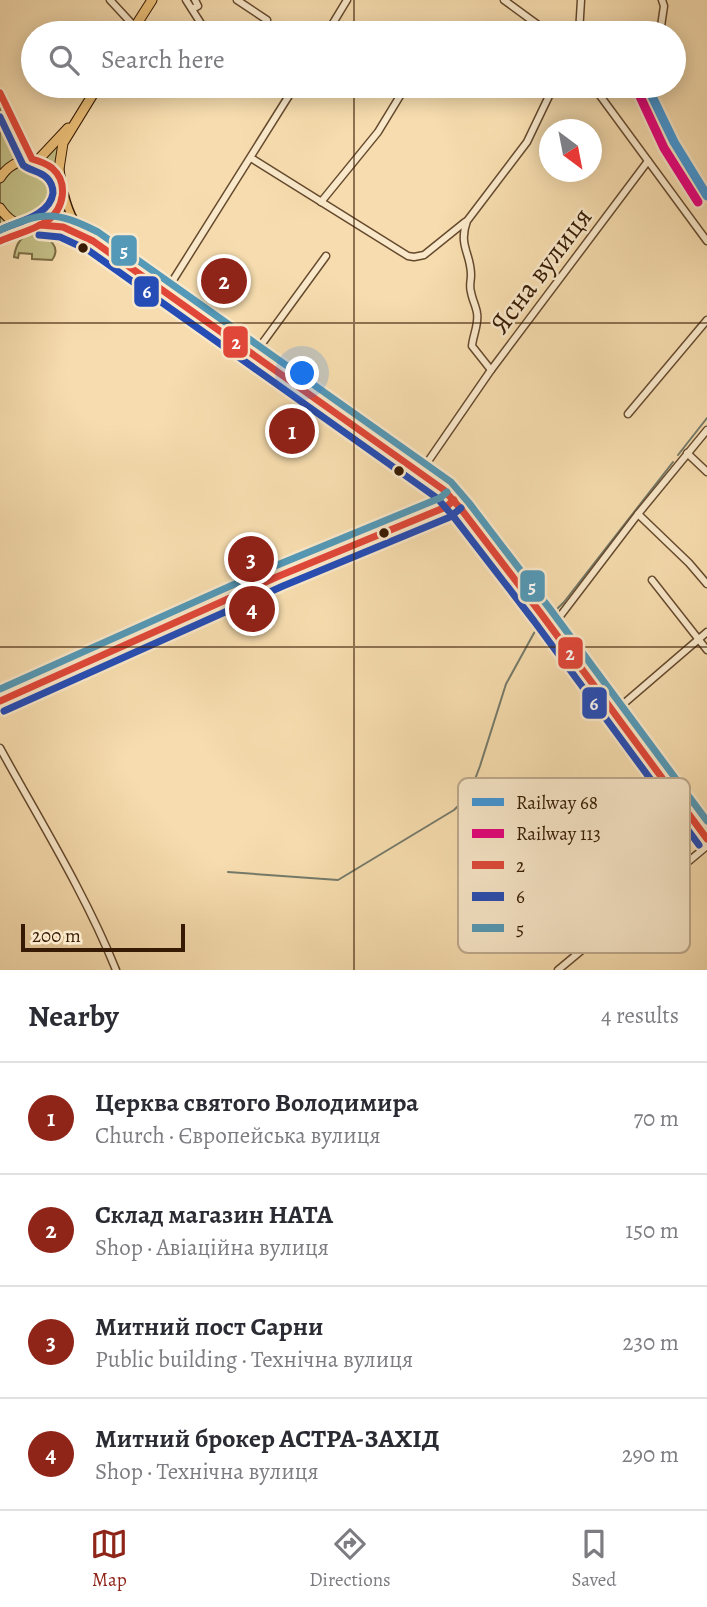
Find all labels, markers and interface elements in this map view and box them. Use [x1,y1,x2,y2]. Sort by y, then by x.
search box [21,21,686,98]
icon: search [45,41,83,79]
text: Search here [101,42,225,77]
north arrow [539,119,602,182]
street label: Ясна вулиця [481,200,601,341]
line badge: 5 [110,234,138,267]
text: 5 [120,238,128,264]
unlabelled marker [76,241,90,255]
pin: 2 [201,255,247,307]
line badge: 6 [133,275,160,308]
text: 6 [143,279,152,305]
line badge: 2 [222,325,249,359]
text: 2 [231,330,241,356]
your location [285,356,319,390]
pin: 1 [269,405,315,457]
unlabelled marker [392,464,406,478]
unlabelled marker [377,526,391,540]
pin: 3 [228,533,274,585]
line badge: 5 [519,569,546,603]
text: 5 [528,574,536,600]
pin: 4 [229,583,275,635]
line badge: 2 [557,636,584,670]
text: 2 [565,641,575,667]
line badge: 6 [581,686,608,720]
text: 6 [590,691,599,717]
legend [458,778,690,953]
text: Railway 68 [516,790,598,816]
text: Railway 113 [516,821,601,847]
text: 2 [516,853,525,879]
text: 6 [516,884,525,910]
text: 5 [516,916,524,942]
scale bar [21,921,186,953]
text: 200 m [32,923,81,949]
text: Nearby [28,996,119,1036]
text: 4 results [601,1000,679,1031]
text: Церква святого Володимира [95,1085,419,1120]
text: 1 [47,1103,55,1134]
text: 70 m [633,1103,679,1134]
text: Church · Європейська вулиця [95,1120,381,1151]
text: Склад магазин НАТА [95,1197,333,1232]
text: 2 [45,1215,57,1246]
text: 150 m [625,1215,679,1246]
text: Shop · Авіаційна вулиця [95,1232,329,1263]
text: Митний пост Сарни [95,1309,324,1344]
text: 3 [46,1327,56,1358]
text: 230 m [623,1327,679,1358]
text: Public building · Технічна вулиця [95,1344,413,1375]
text: Митний брокер АСТРА-ЗАХІД [95,1421,439,1456]
text: 4 [46,1439,56,1470]
text: 290 m [622,1439,679,1470]
text: Shop · Технічна вулиця [95,1456,319,1487]
tab: Map [90,1525,128,1593]
tab: Directions [309,1525,391,1593]
tab: Saved [572,1525,617,1593]

